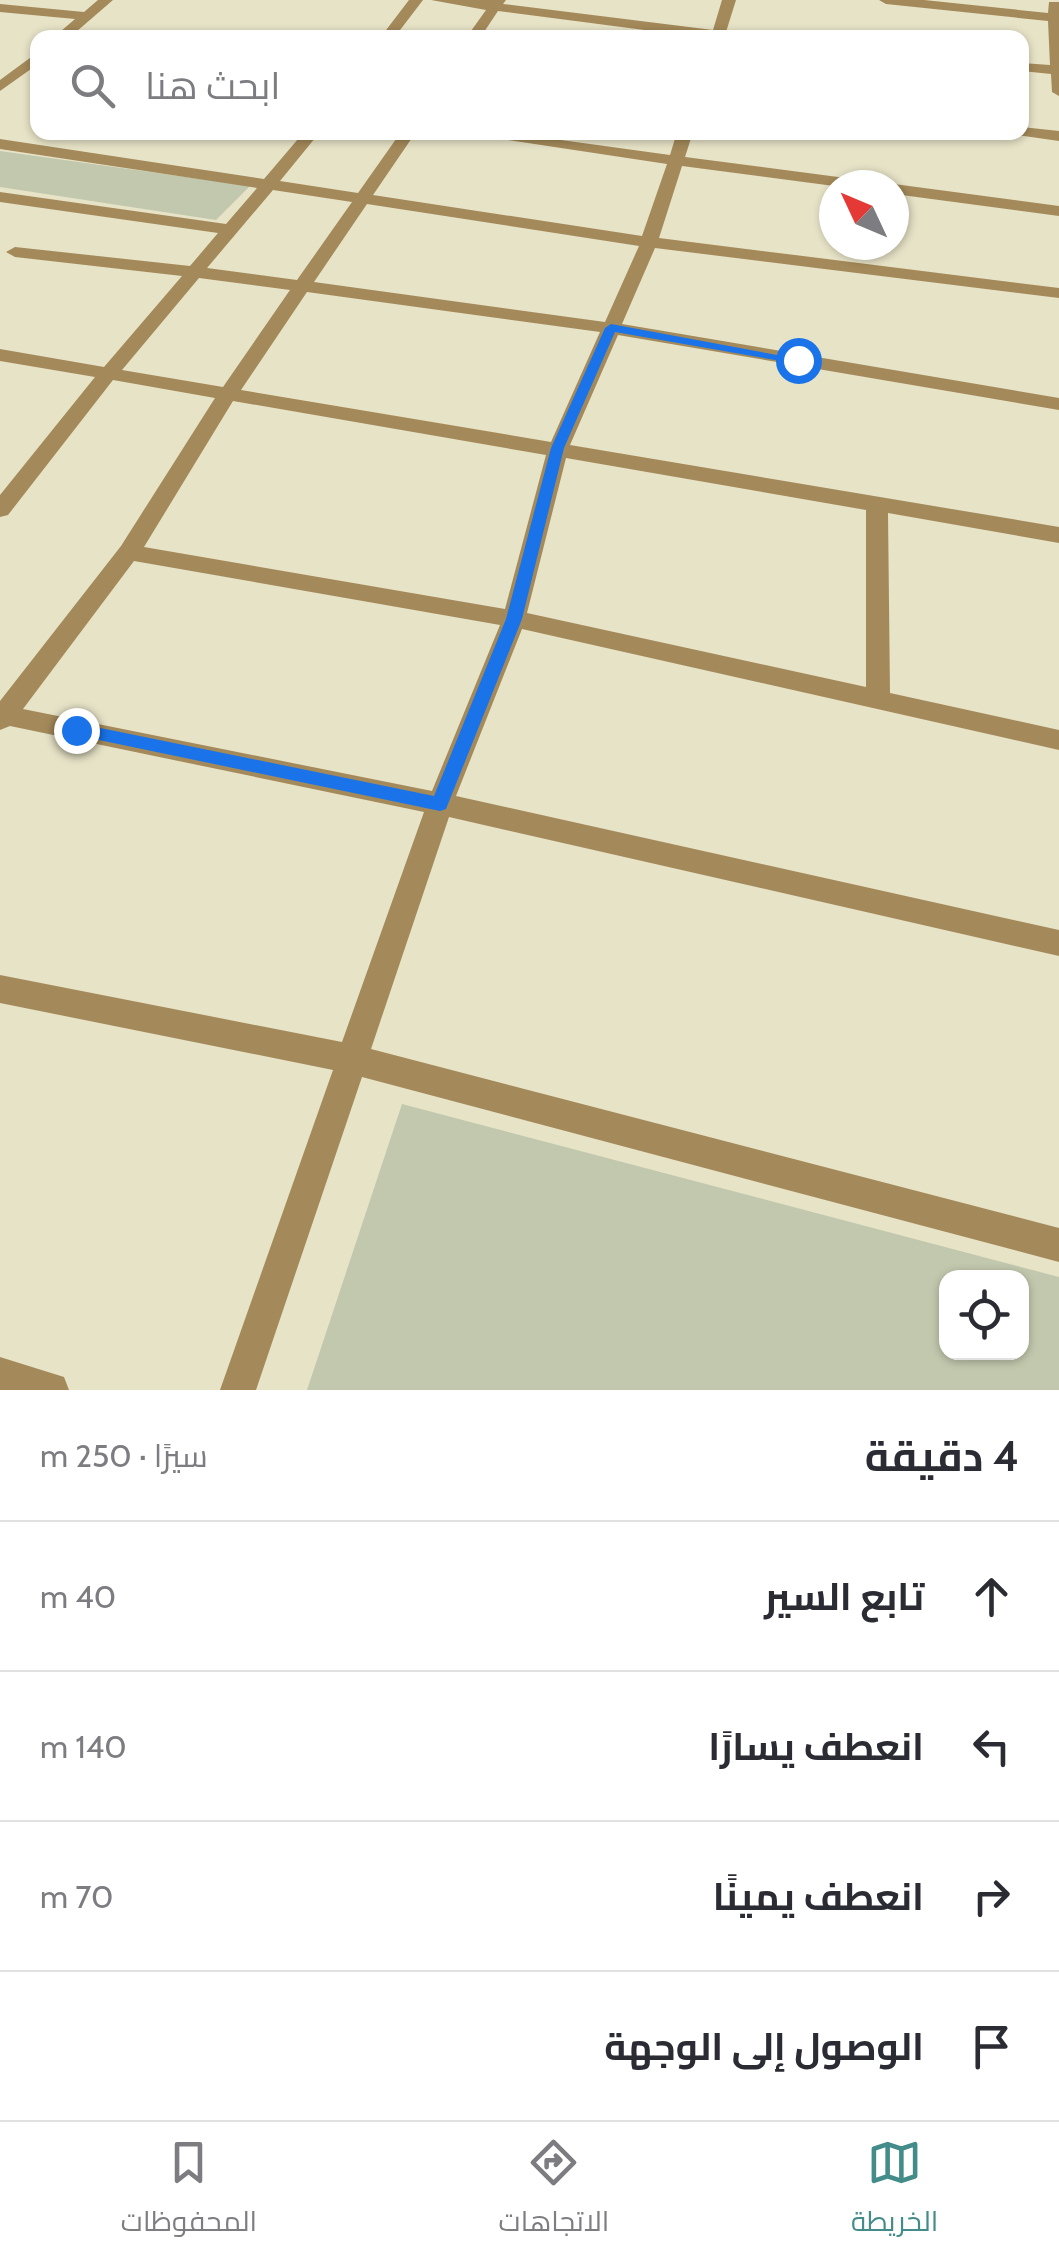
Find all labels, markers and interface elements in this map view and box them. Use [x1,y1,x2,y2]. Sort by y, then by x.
search box [30,30,1029,140]
icon: search [65,58,120,113]
text: ابحث هنا [145,62,281,109]
north arrow [819,170,909,260]
route start [776,338,822,384]
route end [54,708,100,754]
map controls [939,1270,1029,1360]
button: locate [939,1270,1029,1360]
text: 4 دقيقة [865,1430,1019,1482]
text: سيرًا · 250 m [40,1436,208,1475]
icon: ahead [964,1569,1019,1624]
text: تابع السير [764,1573,924,1620]
text: 40 m [40,1577,116,1616]
icon: left [964,1719,1019,1774]
text: انعطف يسارًا [708,1723,924,1770]
text: 140 m [40,1727,127,1766]
icon: right [964,1869,1019,1924]
text: انعطف يمينًا [713,1873,924,1920]
text: 70 m [40,1877,113,1916]
icon: arrive [964,2019,1019,2074]
text: الوصول إلى الوجهة [604,2023,924,2070]
tab: المحفوظات [121,2135,257,2247]
tab: الاتجاهات [499,2135,609,2247]
tab: الخريطة [851,2135,938,2247]

